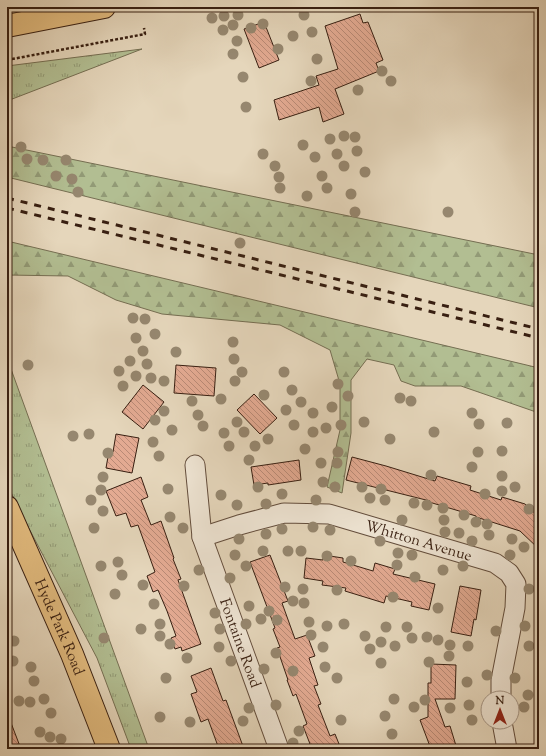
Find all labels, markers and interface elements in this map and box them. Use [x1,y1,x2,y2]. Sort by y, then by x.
street label: Whitton Avenue [362,516,474,568]
street label: Hyde Park Road [28,576,89,679]
street label: Fontaine Road [213,596,265,692]
north arrow [480,690,520,730]
text: N [495,693,505,709]

